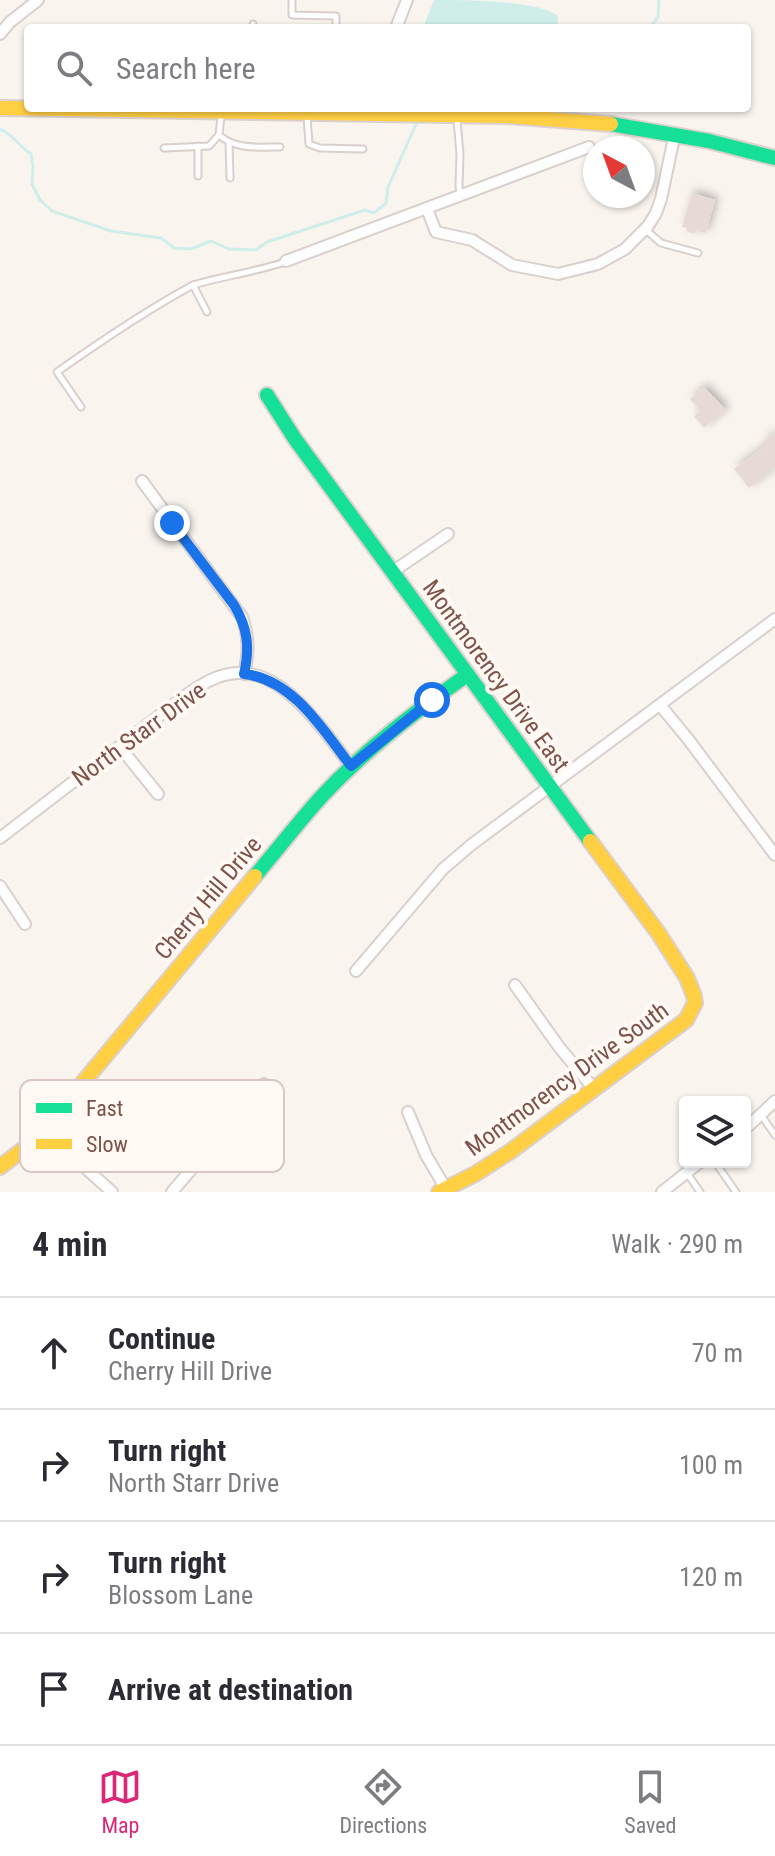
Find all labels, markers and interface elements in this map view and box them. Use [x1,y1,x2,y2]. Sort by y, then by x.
search box [24,24,751,112]
icon: search [52,46,96,90]
text: Search here [116,51,256,86]
north arrow [583,136,655,208]
route end [154,505,190,541]
street label: Montmorency Drive East [417,575,575,777]
street label: North Starr Drive [67,676,211,792]
route start [414,682,450,718]
street label: Cherry Hill Drive [149,831,267,965]
street label: Montmorency Drive South [460,996,674,1162]
legend [20,1080,284,1172]
text: Fast [86,1096,123,1121]
map controls [679,1096,751,1168]
button: layers [679,1096,751,1168]
text: Slow [86,1132,128,1157]
text: 4 min [32,1224,108,1264]
text: Walk · 290 m [611,1229,743,1259]
text: Continue [108,1321,215,1356]
icon: ahead [32,1331,76,1375]
text: 70 m [692,1338,743,1368]
text: Cherry Hill Drive [108,1356,272,1386]
text: Turn right [108,1433,226,1468]
icon: right [32,1443,76,1487]
text: 100 m [679,1450,743,1480]
text: North Starr Drive [108,1468,279,1498]
text: Turn right [108,1545,226,1580]
icon: right [32,1555,76,1599]
text: 120 m [679,1562,743,1592]
text: Blossom Lane [108,1580,253,1610]
icon: arrive [32,1667,76,1711]
text: Arrive at destination [108,1672,353,1707]
tab: Map [98,1765,142,1838]
tab: Directions [339,1765,427,1838]
tab: Saved [624,1765,677,1838]

